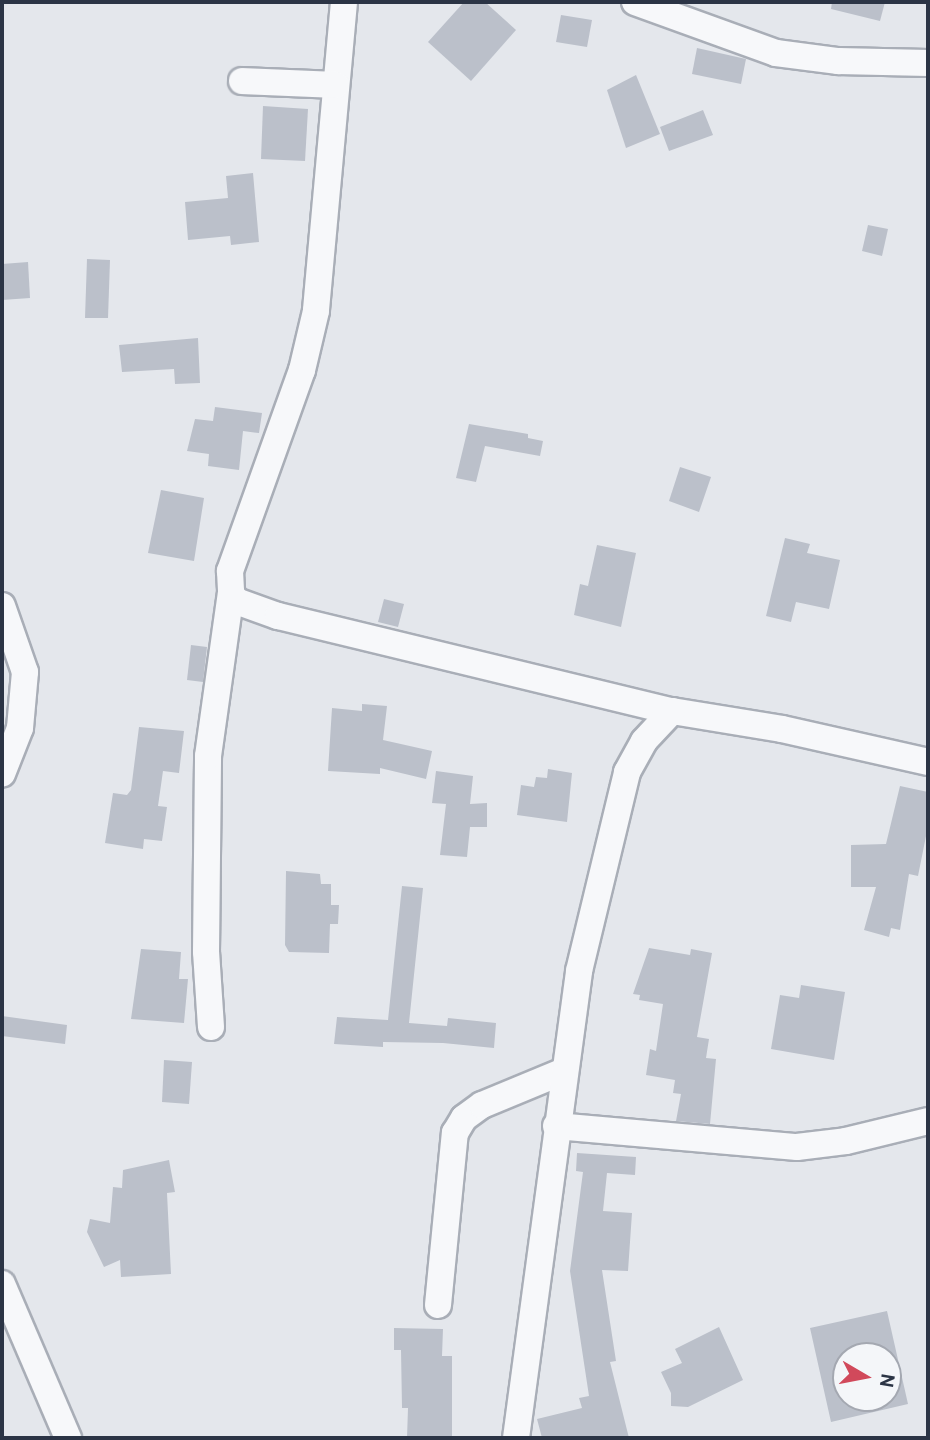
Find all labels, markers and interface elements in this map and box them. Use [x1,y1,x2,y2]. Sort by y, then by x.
north arrow [832,1342,902,1412]
text: N [873,1371,899,1389]

